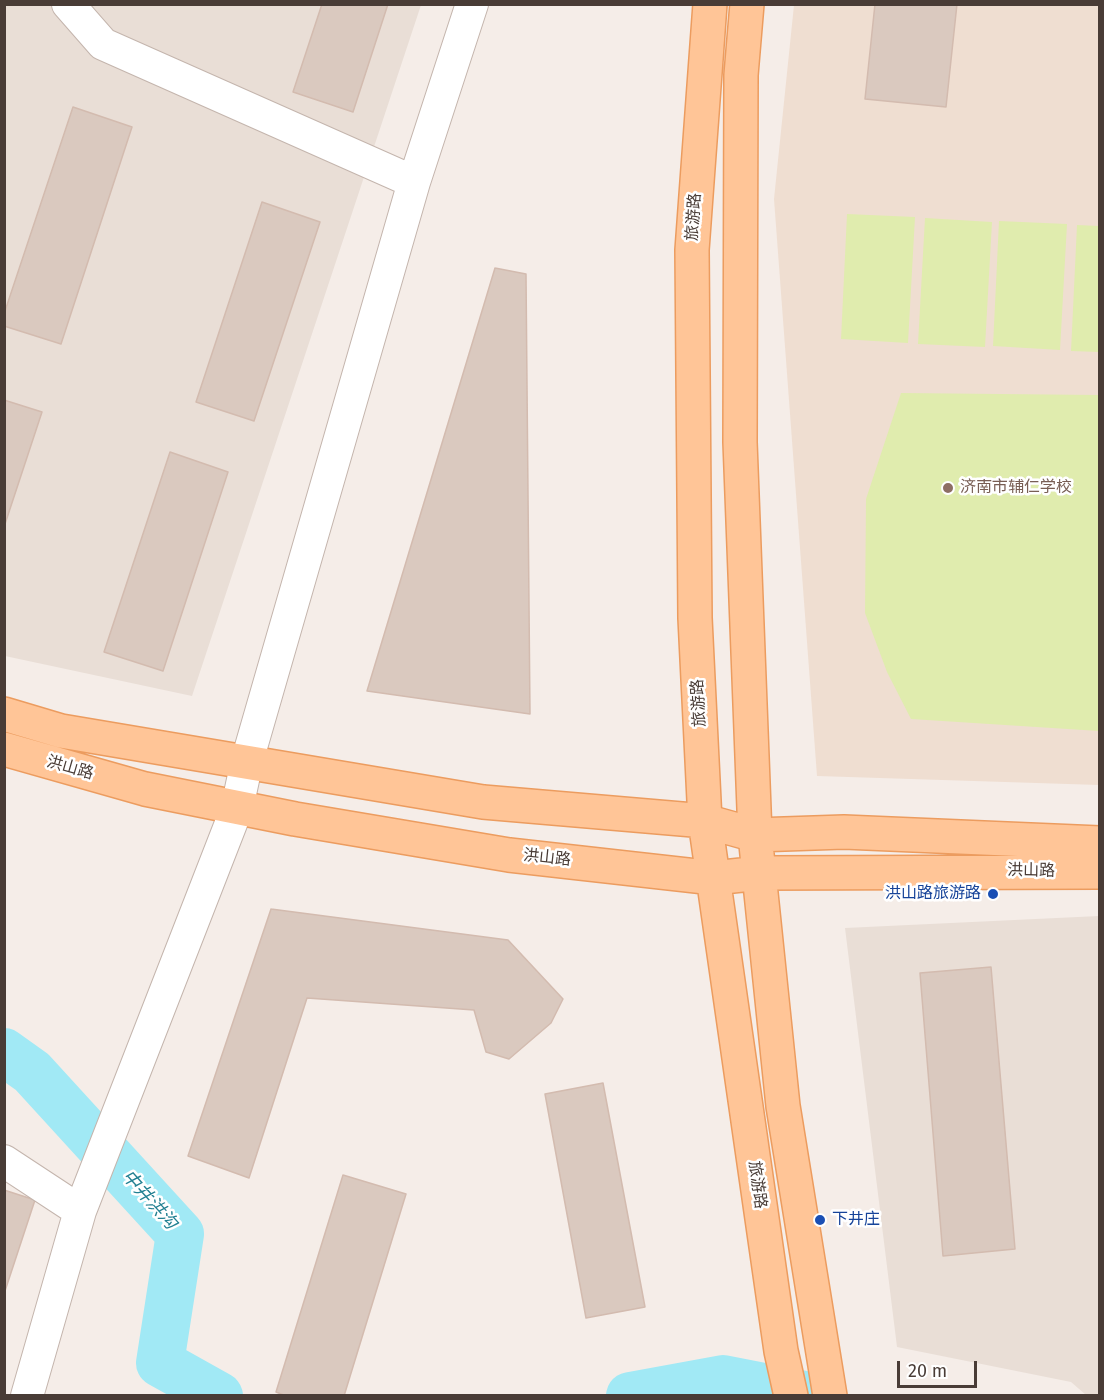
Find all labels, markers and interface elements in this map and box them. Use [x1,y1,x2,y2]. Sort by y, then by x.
street label: 旅游路 [683,192,705,242]
place label: 济南市辅仁学校 [960,478,1072,498]
marker: 济南市辅仁学校 [941,481,955,495]
street label: 旅游路 [688,679,710,727]
street label: 洪山路 [44,752,96,784]
street label: 洪山路 [522,846,572,870]
street label: 洪山路 [1007,861,1055,881]
place label: 洪山路旅游路 [885,884,981,904]
marker: 洪山路旅游路 [986,887,1000,901]
street label: 旅游路 [744,1160,770,1210]
water label: 中井洪沟 [117,1166,181,1234]
place label: 下井庄 [832,1210,880,1230]
marker: 下井庄 [813,1213,827,1227]
scale bar [900,1349,980,1387]
text: 20 m [908,1360,947,1382]

